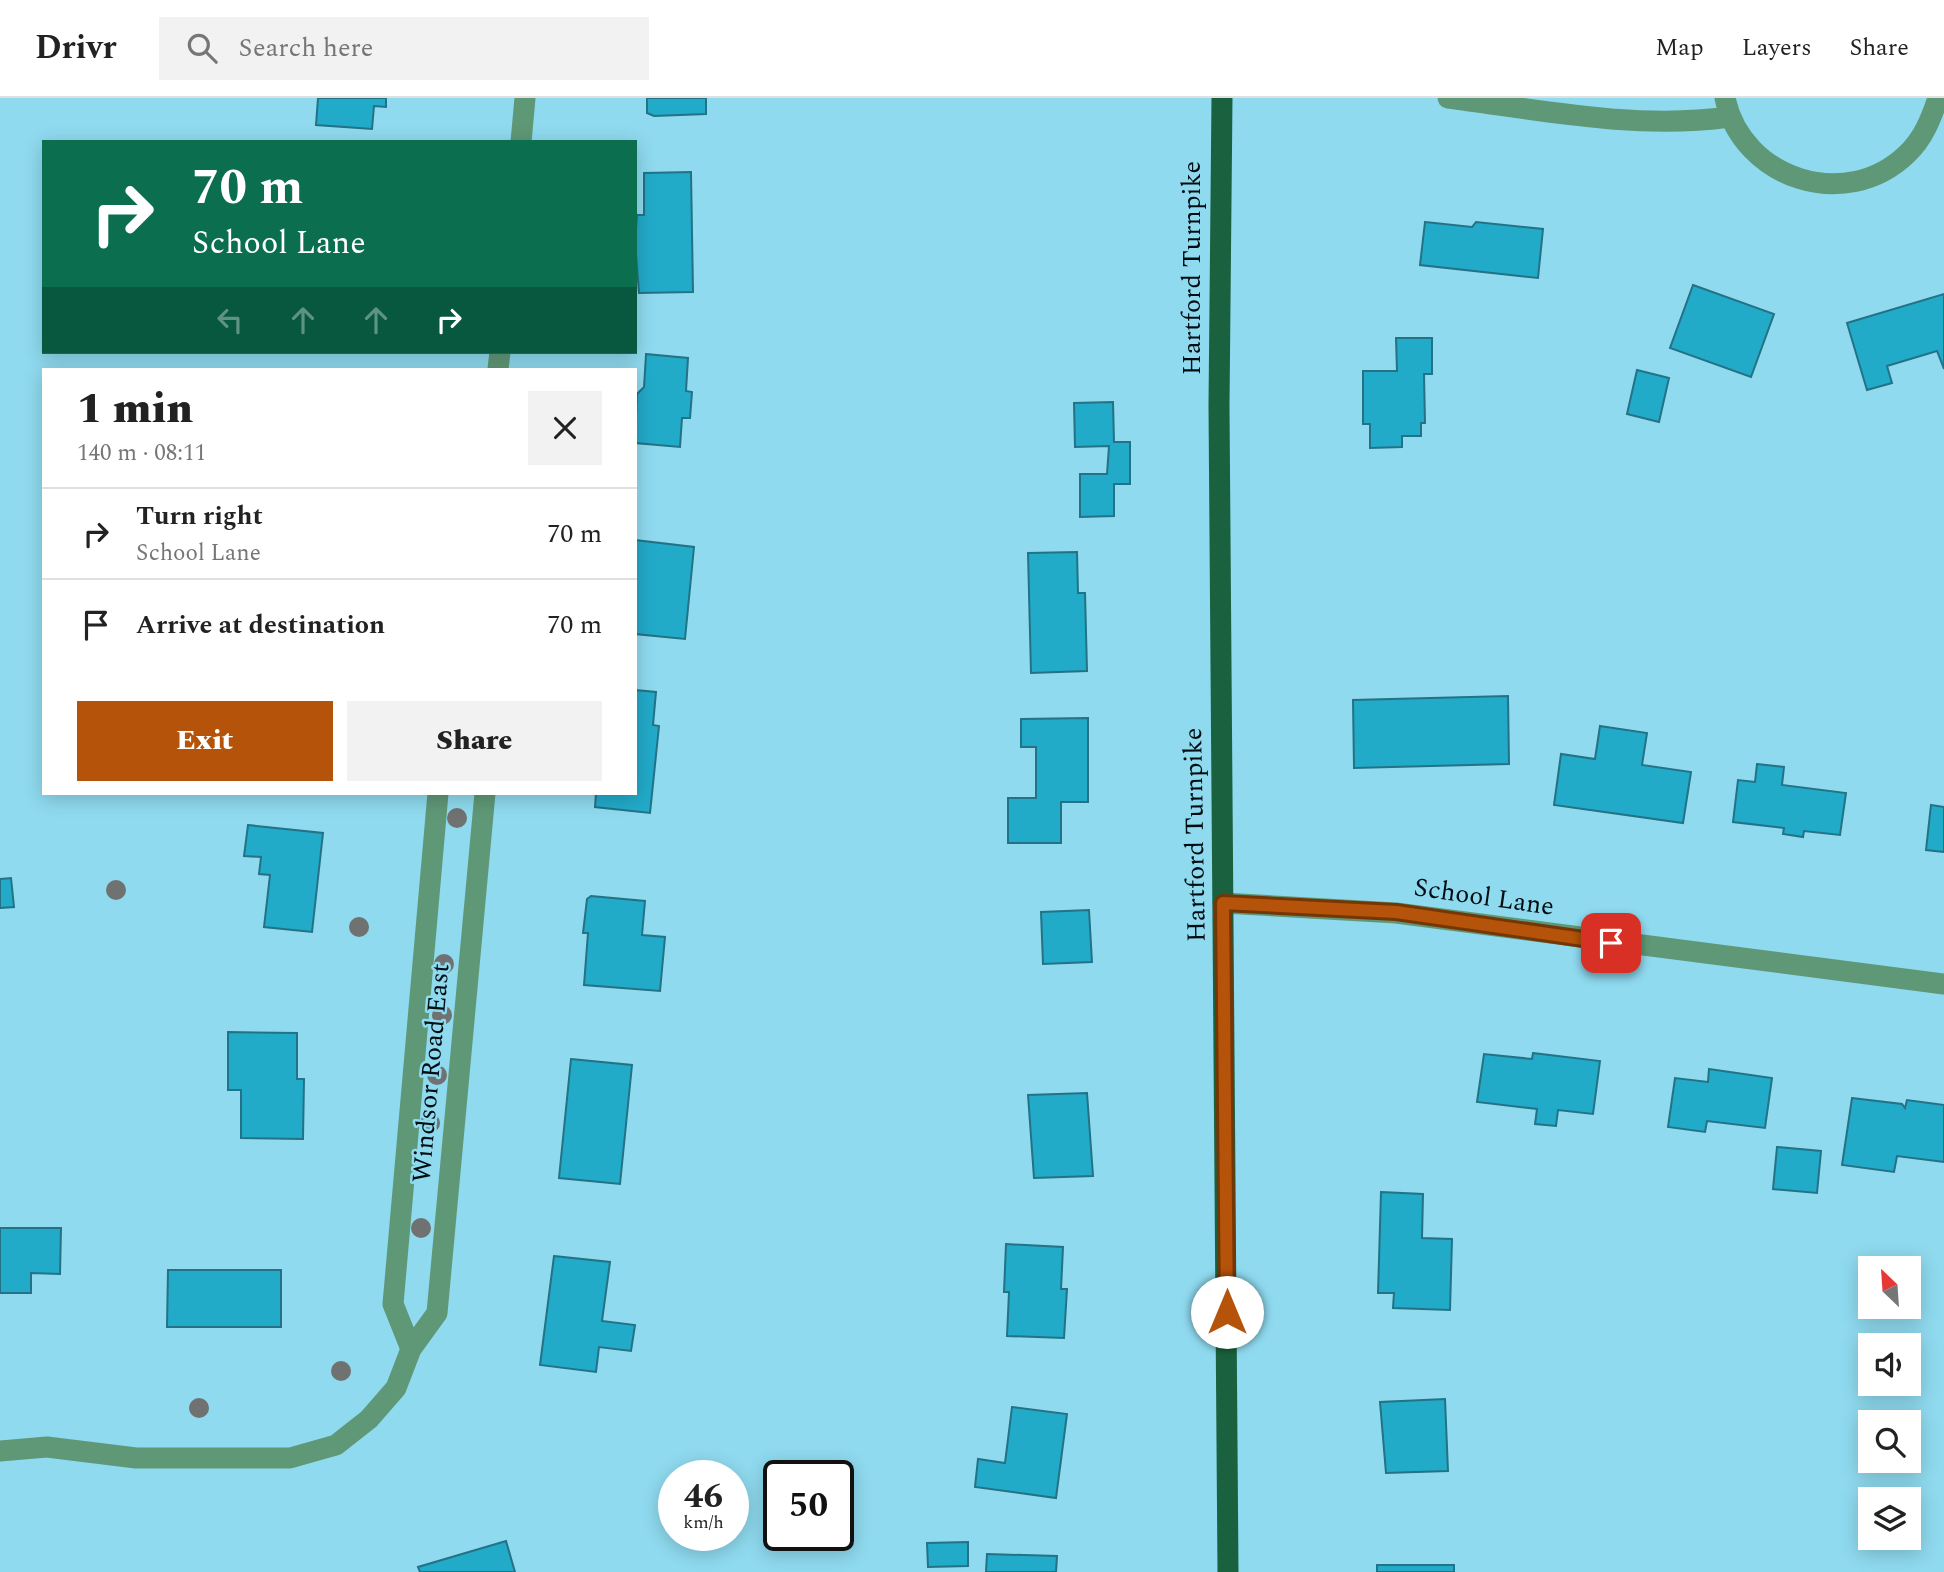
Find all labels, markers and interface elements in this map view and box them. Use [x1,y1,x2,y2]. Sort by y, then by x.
search box [159,17,649,80]
text: Drivr [35,23,117,73]
text: Search here [239,28,373,68]
icon: search [183,29,221,67]
text: Map [1655,30,1704,66]
text: Layers [1742,30,1812,66]
text: Share [1850,30,1909,66]
text: 70 m [192,151,303,226]
street label: Hartford Turnpike [1172,161,1212,375]
icon: right [77,168,168,259]
text: School Lane [192,219,366,268]
icon: left [211,301,249,339]
icon: ahead [284,301,322,339]
icon: ahead [357,301,395,339]
icon: right [430,301,468,339]
text: 1 min [77,378,193,441]
button: close [528,391,602,465]
text: 140 m · 08:11 [77,436,206,471]
text: Turn right [136,496,263,536]
text: 70 m [547,514,602,554]
icon: right [77,515,115,553]
text: School Lane [136,536,261,571]
text: Arrive at destination [136,605,385,645]
text: 70 m [547,605,602,645]
icon: arrive [77,606,115,644]
button: Exit [77,701,333,781]
button: Share [347,701,602,781]
street label: Hartford Turnpike [1173,727,1217,943]
street label: School Lane [1411,867,1557,927]
pin [1581,913,1641,973]
icon: arrive [1592,924,1630,962]
street label: Windsor Road East [401,962,461,1184]
north arrow [1858,1256,1922,1320]
map controls [1858,1256,1921,1550]
position arrow [1190,1275,1264,1349]
button: sound [1858,1333,1921,1396]
button: search [1858,1410,1921,1473]
speed limit sign: 50 [763,1460,854,1551]
text: 46 [684,1470,723,1523]
button: layers [1858,1487,1921,1550]
text: km/h [683,1509,724,1536]

